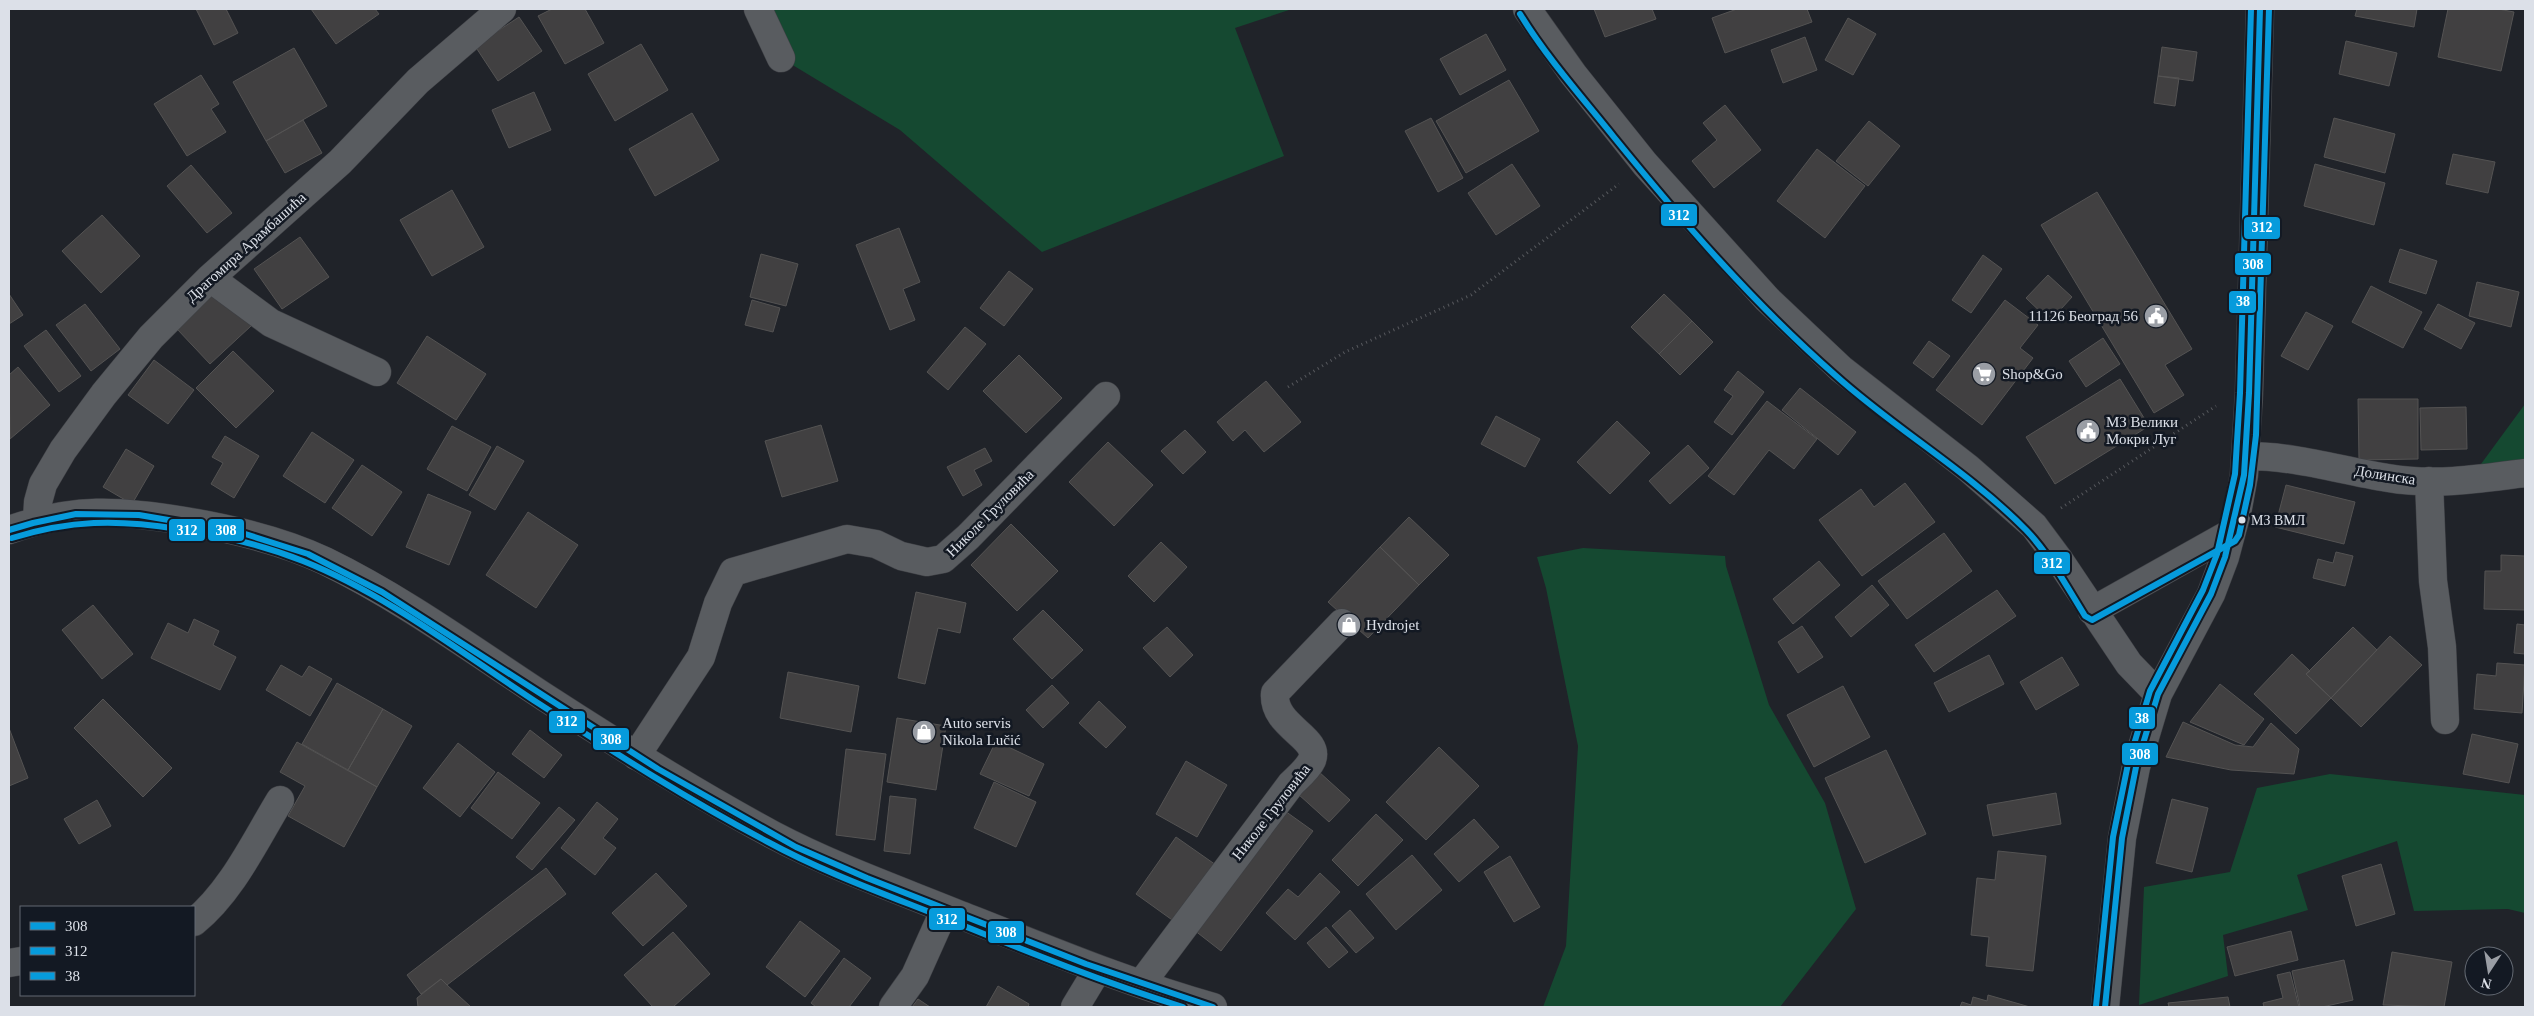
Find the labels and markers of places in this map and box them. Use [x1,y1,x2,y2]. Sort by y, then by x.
public building icon: 11126 Београд 56 [2143,303,2169,329]
place label: 11126 Београд 56 [2028,308,2138,324]
supermarket icon: Shop&Go [1971,361,1997,387]
place label: Shop&Go [2002,366,2063,382]
place label: МЗ Велики Мокри Луг [2106,414,2178,447]
public building icon: МЗ Велики Мокри Луг [2075,418,2101,444]
place label: МЗ ВМЛ [2251,513,2306,528]
marker: МЗ ВМЛ [2237,515,2247,525]
shop icon: Hydrojet [1336,612,1362,638]
place label: Hydrojet [1366,617,1420,633]
place label: Auto servis Nikola Lučić [942,715,1021,748]
shop icon: Auto servis Nikola Lučić [911,719,937,745]

